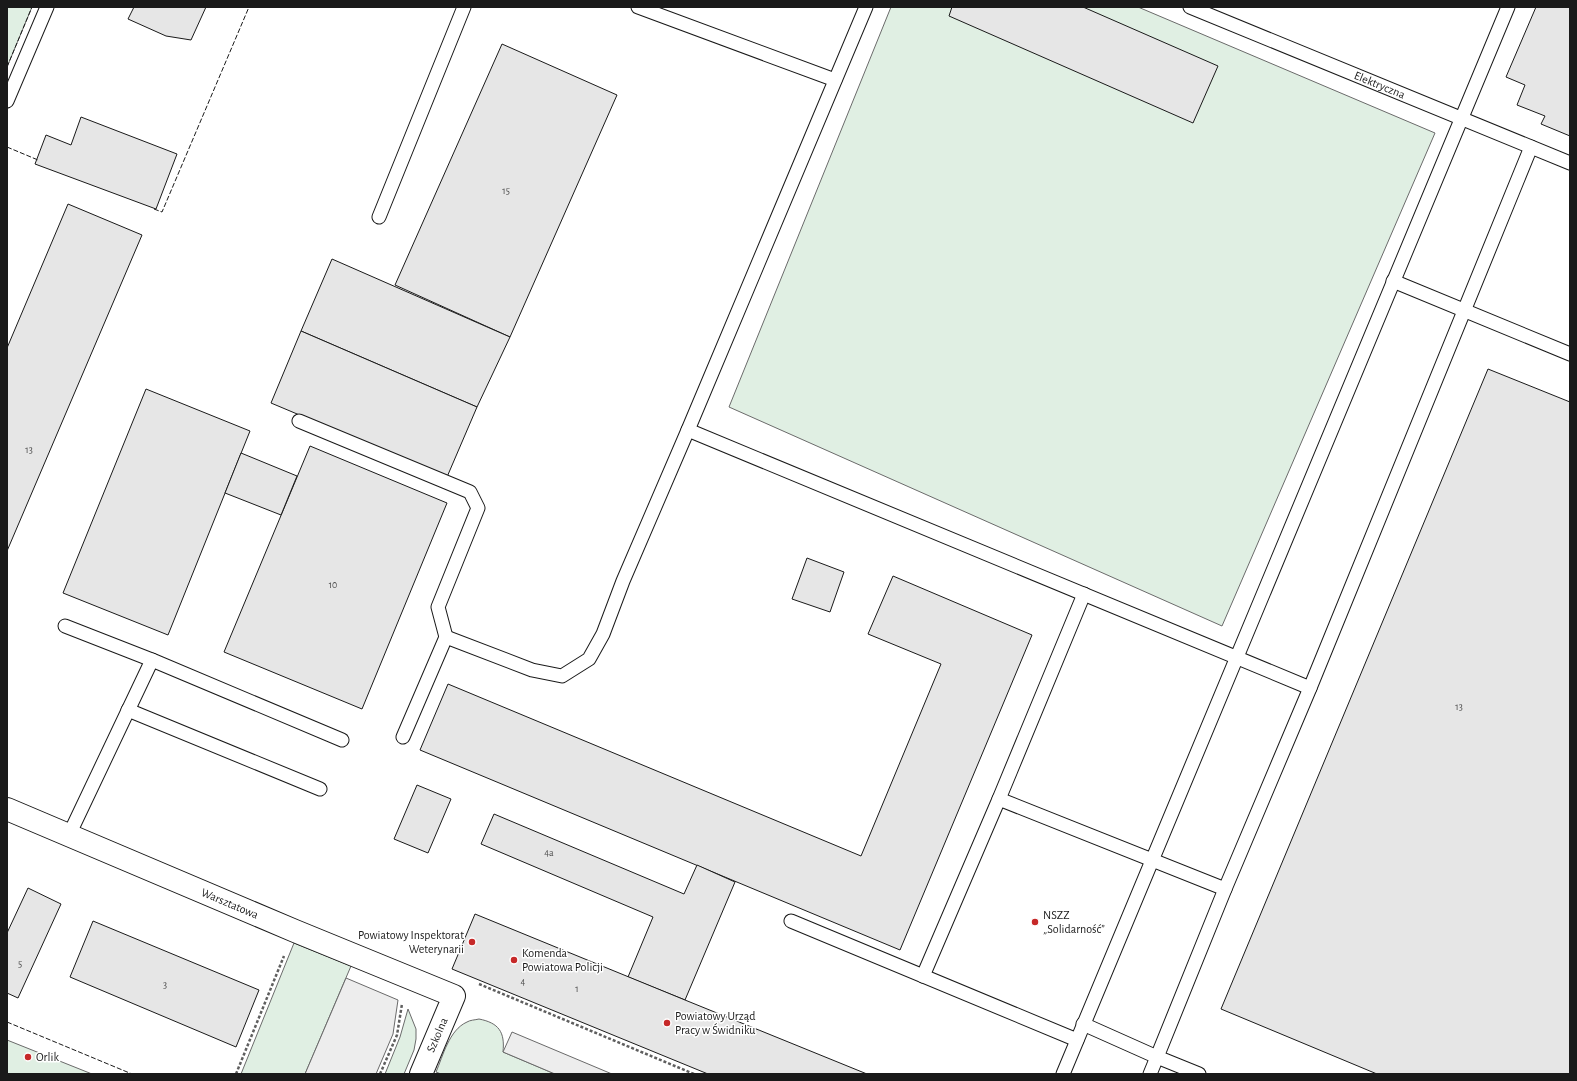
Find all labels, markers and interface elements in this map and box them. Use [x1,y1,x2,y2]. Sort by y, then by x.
street label: Elektryczna [1352,69,1407,101]
house number: 15 [502,186,510,196]
house number: 13 [25,445,33,455]
house number: 10 [329,580,337,590]
house number: 13 [1455,702,1463,712]
house number: 4a [544,848,554,858]
street label: Warsztatowa [199,886,261,921]
place label: NSZZ „Solidarność” [1043,909,1105,935]
marker: NSZZ „Solidarność” [1030,917,1040,927]
place label: Powiatowy Inspektorat Weterynarii [358,929,464,956]
marker: Powiatowy Inspektorat Weterynarii [467,937,477,947]
place label: Komenda Powiatowa Policji [522,947,603,974]
marker: Komenda Powiatowa Policji [509,955,519,965]
house number: 5 [18,959,22,969]
house number: 4 [521,977,526,987]
house number: 3 [163,980,167,990]
house number: 1 [575,984,579,994]
place label: Powiatowy Urząd Pracy w Świdniku [675,1010,755,1037]
street label: Szkolna [424,1015,450,1054]
marker: Powiatowy Urząd Pracy w Świdniku [662,1018,672,1028]
place label: Orlik [36,1051,59,1063]
marker: Orlik [23,1052,33,1062]

